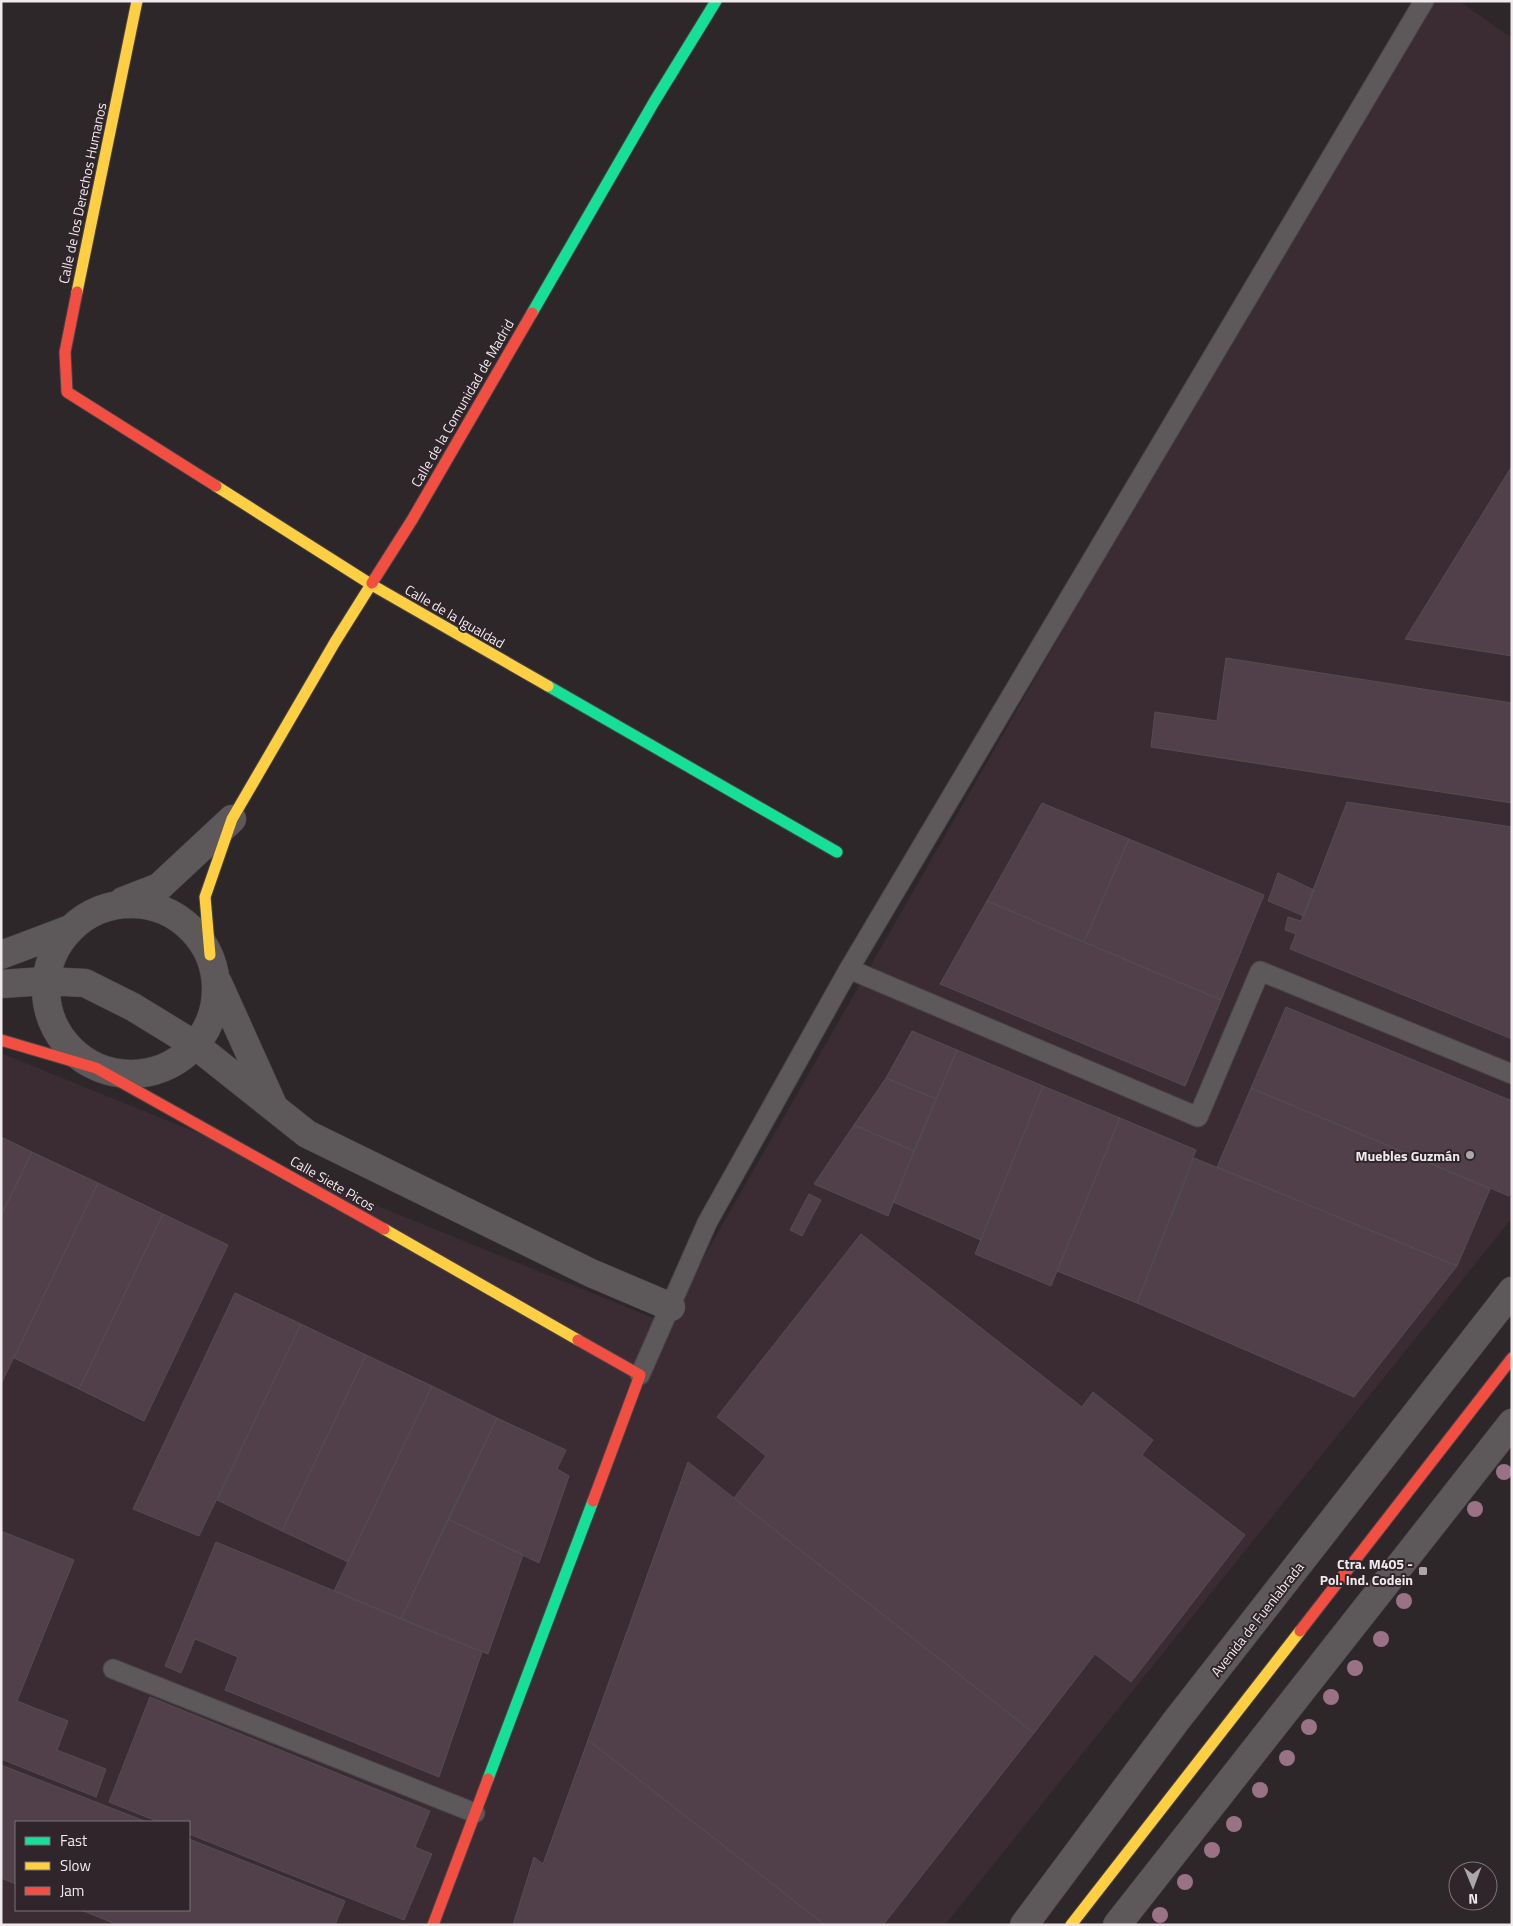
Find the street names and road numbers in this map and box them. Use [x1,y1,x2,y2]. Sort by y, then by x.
street label: Calle de los Derechos Humanos [53,101,111,285]
street label: Calle de la Comunidad de Madrid [405,315,519,491]
street label: Calle de la Igualdad [401,579,509,653]
street label: Calle Siete Picos [286,1150,380,1216]
street label: Avenida de Fuenlabrada [1205,1557,1309,1681]

